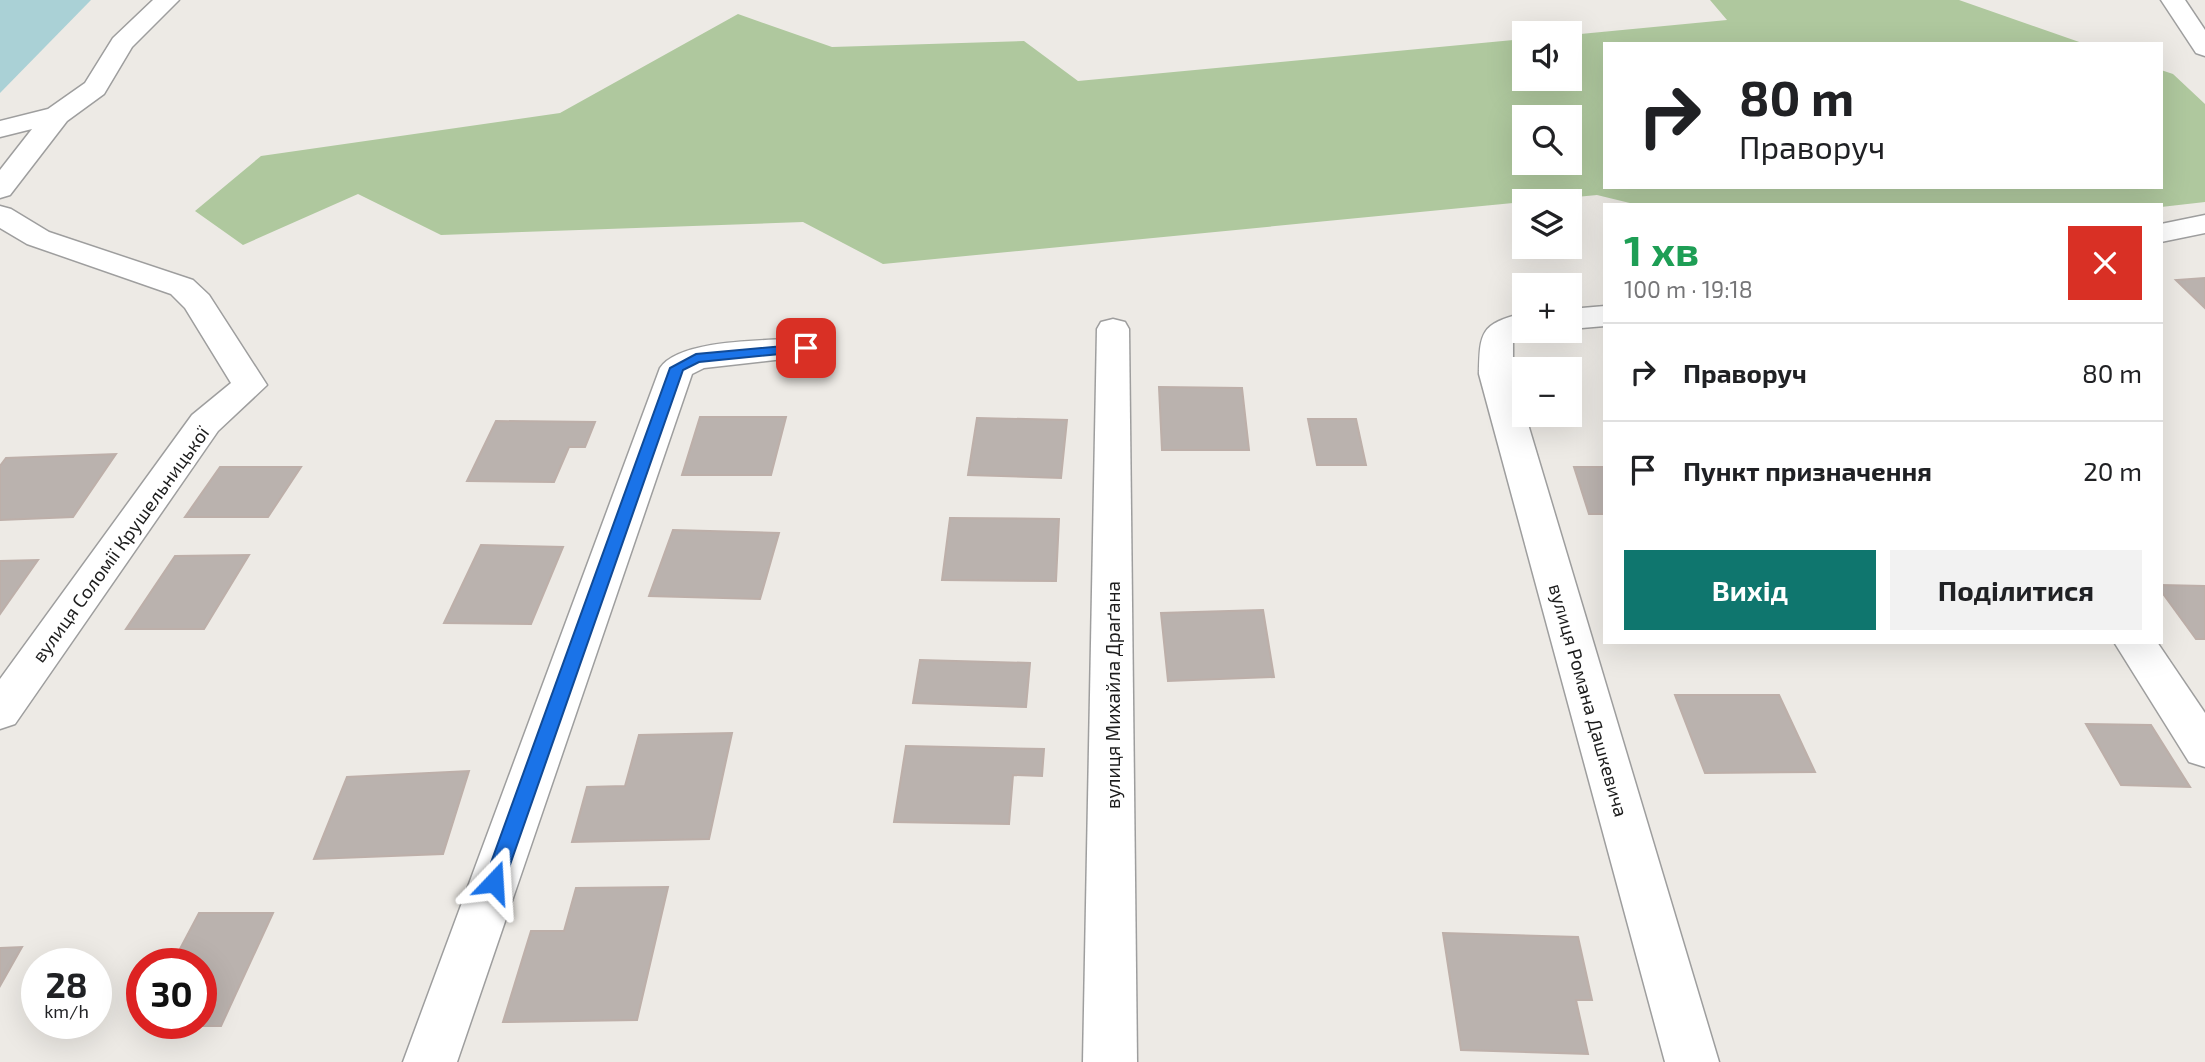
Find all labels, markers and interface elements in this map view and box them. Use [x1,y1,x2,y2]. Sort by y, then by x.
map controls [1512,21,1582,427]
button: sound [1512,21,1582,91]
text: 80 m [1739,67,1854,126]
icon: right [1624,70,1715,161]
button: search [1512,105,1582,175]
text: Праворуч [1739,127,1885,165]
button: layers [1512,189,1582,259]
text: 1 хв [1624,224,1699,274]
button: close [2068,226,2142,300]
button: + [1512,273,1582,343]
text: 100 m · 19:18 [1624,275,1753,303]
pin [776,318,836,378]
icon: arrive [787,329,825,367]
icon: right [1624,353,1662,391]
button: − [1512,357,1582,427]
text: Праворуч [1683,357,1807,388]
text: 80 m [2082,357,2142,388]
street label: вулиця Соломії Крушельницької [27,421,214,667]
icon: arrive [1624,451,1662,489]
text: Пункт призначення [1683,455,1932,486]
text: 20 m [2083,455,2142,486]
button: Вихід [1624,550,1876,630]
button: Поділитися [1890,550,2142,630]
street label: вулиця Михайла Драґана [1101,581,1125,809]
street label: вулиця Романа Дашкевича [1544,581,1633,820]
position arrow [457,845,531,919]
speed limit sign: 30 [126,948,217,1039]
text: 28 [45,963,88,1005]
text: km/h [44,1000,89,1022]

